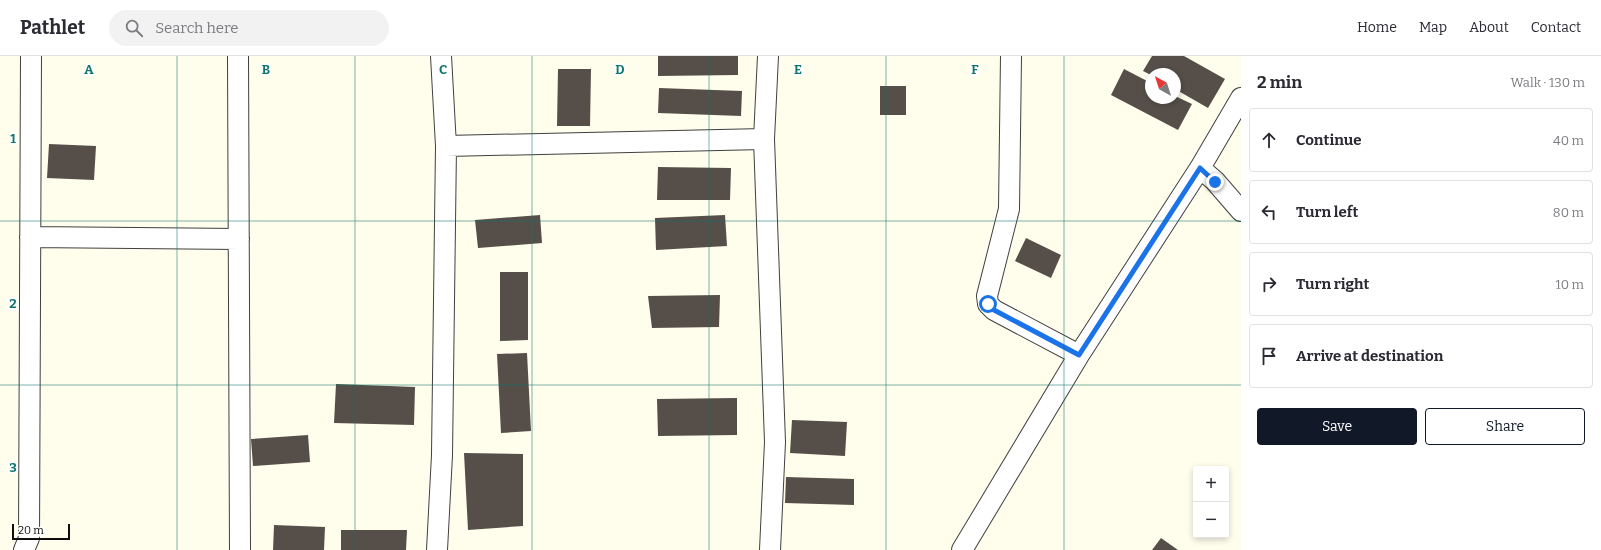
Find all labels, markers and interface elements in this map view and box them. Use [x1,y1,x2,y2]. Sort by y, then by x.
search box [109,10,389,46]
text: Pathlet [20,16,85,39]
icon: search [123,17,145,39]
text: Search here [155,19,238,37]
text: Home [1357,19,1397,36]
text: Map [1419,19,1447,36]
text: About [1469,19,1509,36]
text: Contact [1531,19,1581,36]
text: A [84,62,94,77]
text: B [262,62,270,77]
text: C [439,62,447,77]
text: D [615,62,625,77]
text: E [794,62,802,77]
text: F [971,62,979,77]
north arrow [1145,68,1181,104]
text: 2 min [1257,72,1302,93]
text: Walk · 130 m [1511,75,1585,90]
icon: ahead [1258,129,1280,151]
text: 1 [10,131,16,146]
text: Continue [1296,131,1362,149]
text: 40 m [1553,133,1584,148]
route end [1206,173,1224,191]
icon: left [1258,201,1280,223]
text: Turn left [1296,203,1358,221]
text: 80 m [1553,205,1584,220]
icon: right [1258,273,1280,295]
text: Turn right [1296,275,1369,293]
text: 10 m [1555,277,1584,292]
route start [979,295,997,313]
text: 2 [9,296,17,311]
icon: arrive [1258,345,1280,367]
text: Arrive at destination [1296,347,1443,365]
button: Save [1257,408,1417,445]
button: Share [1425,408,1585,445]
text: 3 [9,460,17,475]
map controls [1193,466,1229,538]
button: + [1193,466,1229,502]
button: − [1193,502,1229,538]
scale bar [12,522,70,541]
text: 20 m [18,524,44,537]

